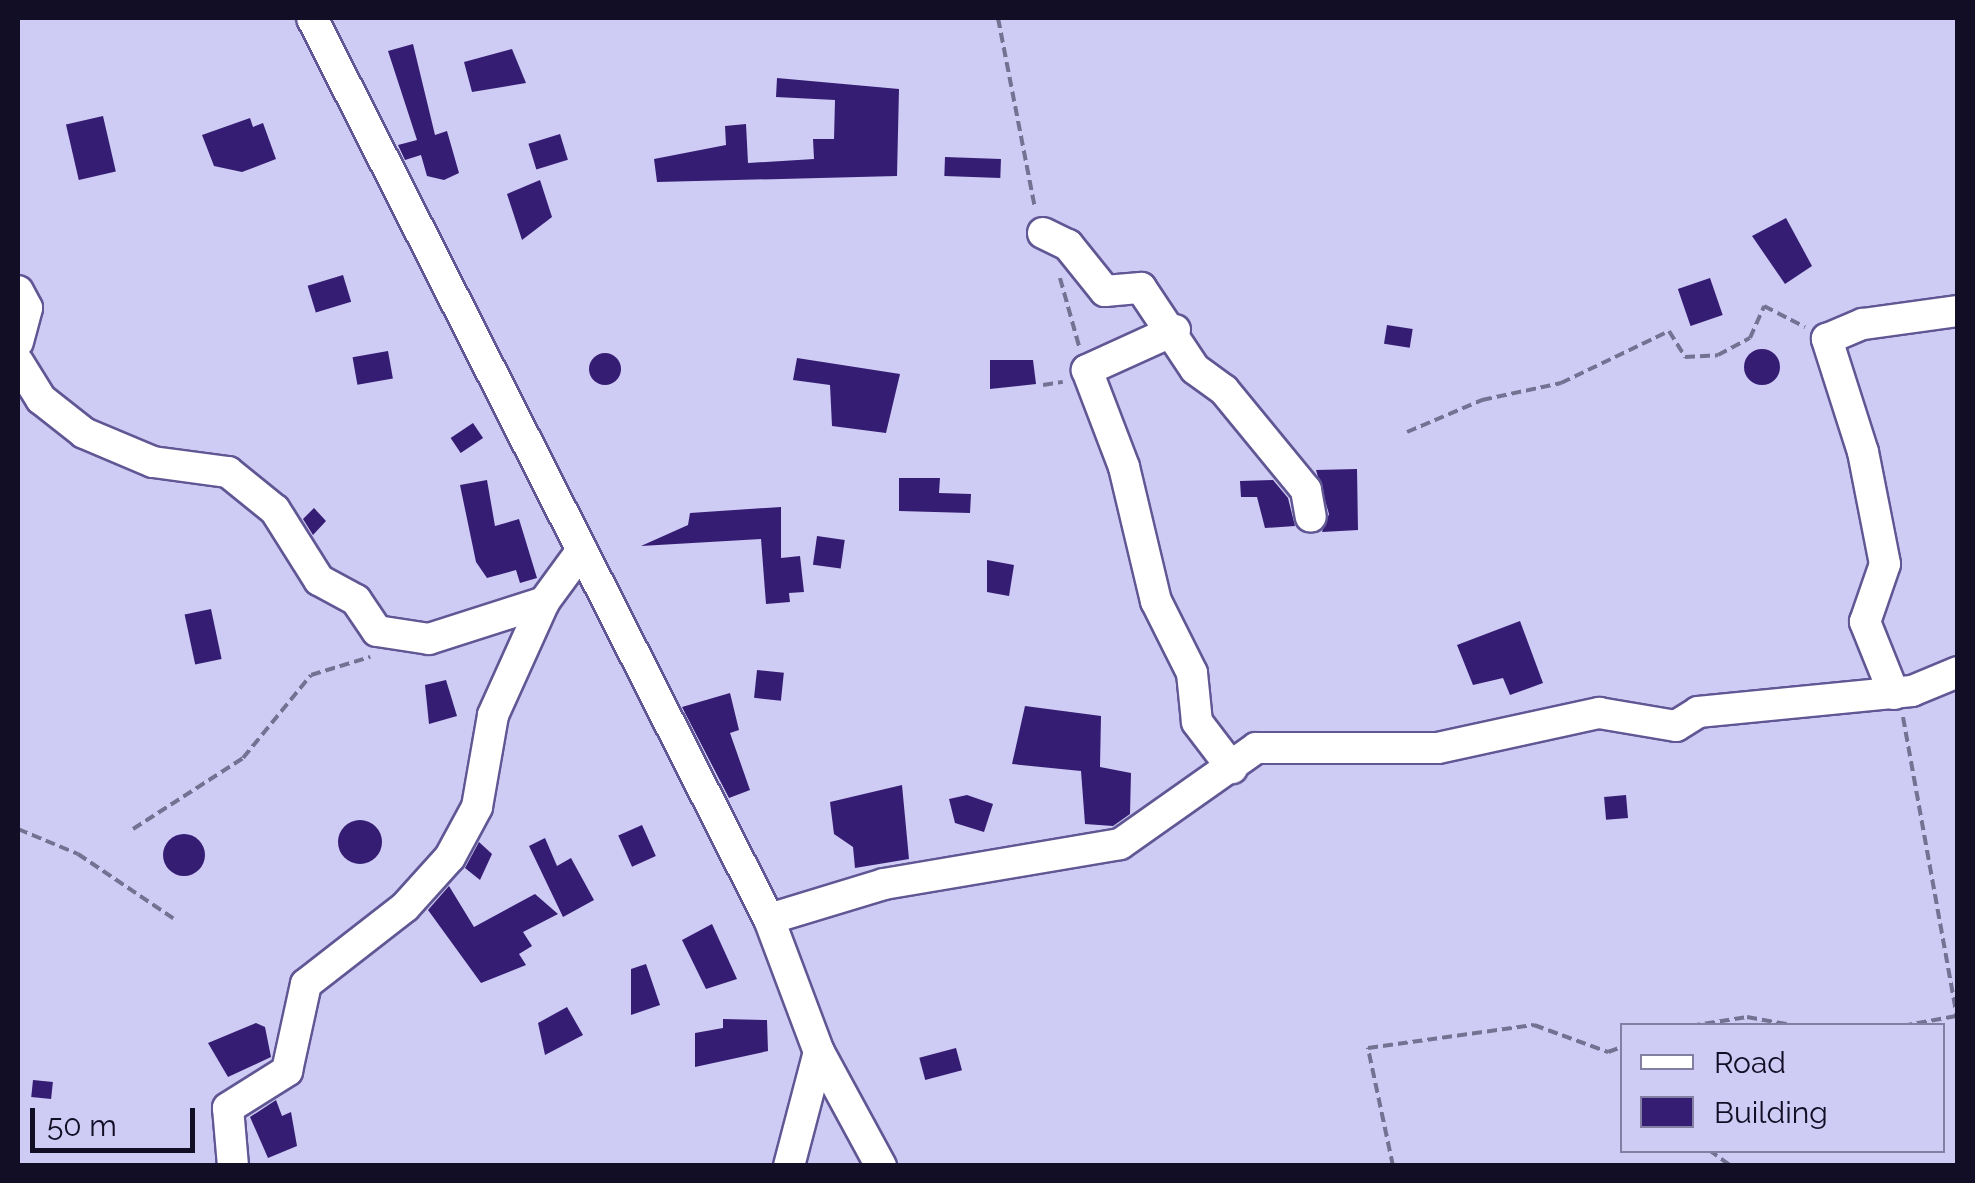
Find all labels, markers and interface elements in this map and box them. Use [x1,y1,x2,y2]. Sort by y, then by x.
legend [1620,1023,1945,1153]
text: Road [1714,1045,1786,1080]
scale bar [35,1088,200,1150]
text: Building [1714,1095,1828,1130]
text: 50 m [47,1108,117,1143]

